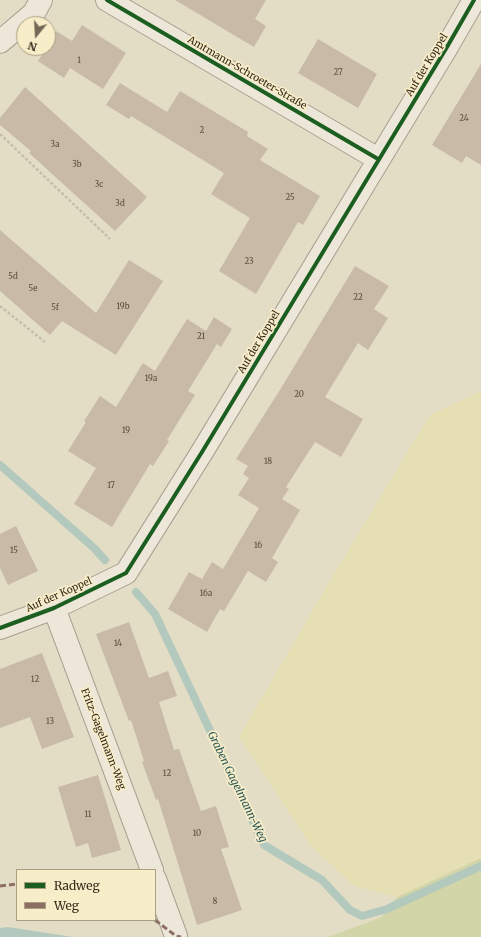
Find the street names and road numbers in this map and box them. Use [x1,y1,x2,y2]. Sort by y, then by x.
street label: Auf der Koppel [404,31,450,99]
street label: Amtmann-Schroeter-Straße [185,34,309,112]
street label: Auf der Koppel [236,308,282,376]
street label: Auf der Koppel [24,575,94,615]
street label: Fritz-Gagelmann-Weg [78,687,128,791]

